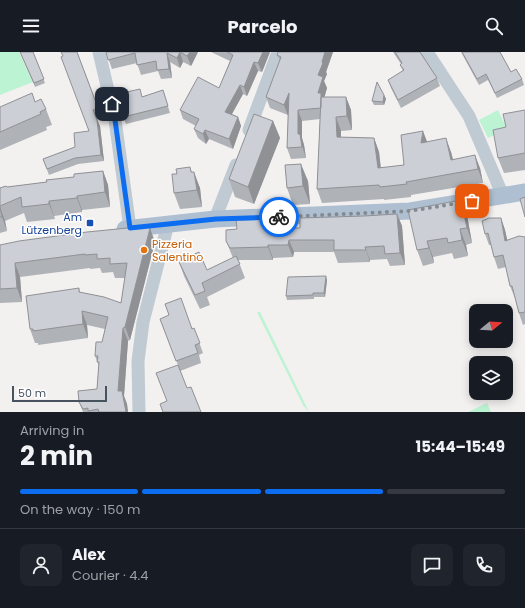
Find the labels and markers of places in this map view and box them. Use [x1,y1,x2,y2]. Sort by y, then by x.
pin [95,87,129,121]
pin [455,184,489,218]
place label: Am Lützenberg [22,209,82,238]
marker: Am Lützenberg [85,218,95,228]
place label: Pizzeria Salentino [152,236,203,265]
marker: Pizzeria Salentino [139,245,149,255]

